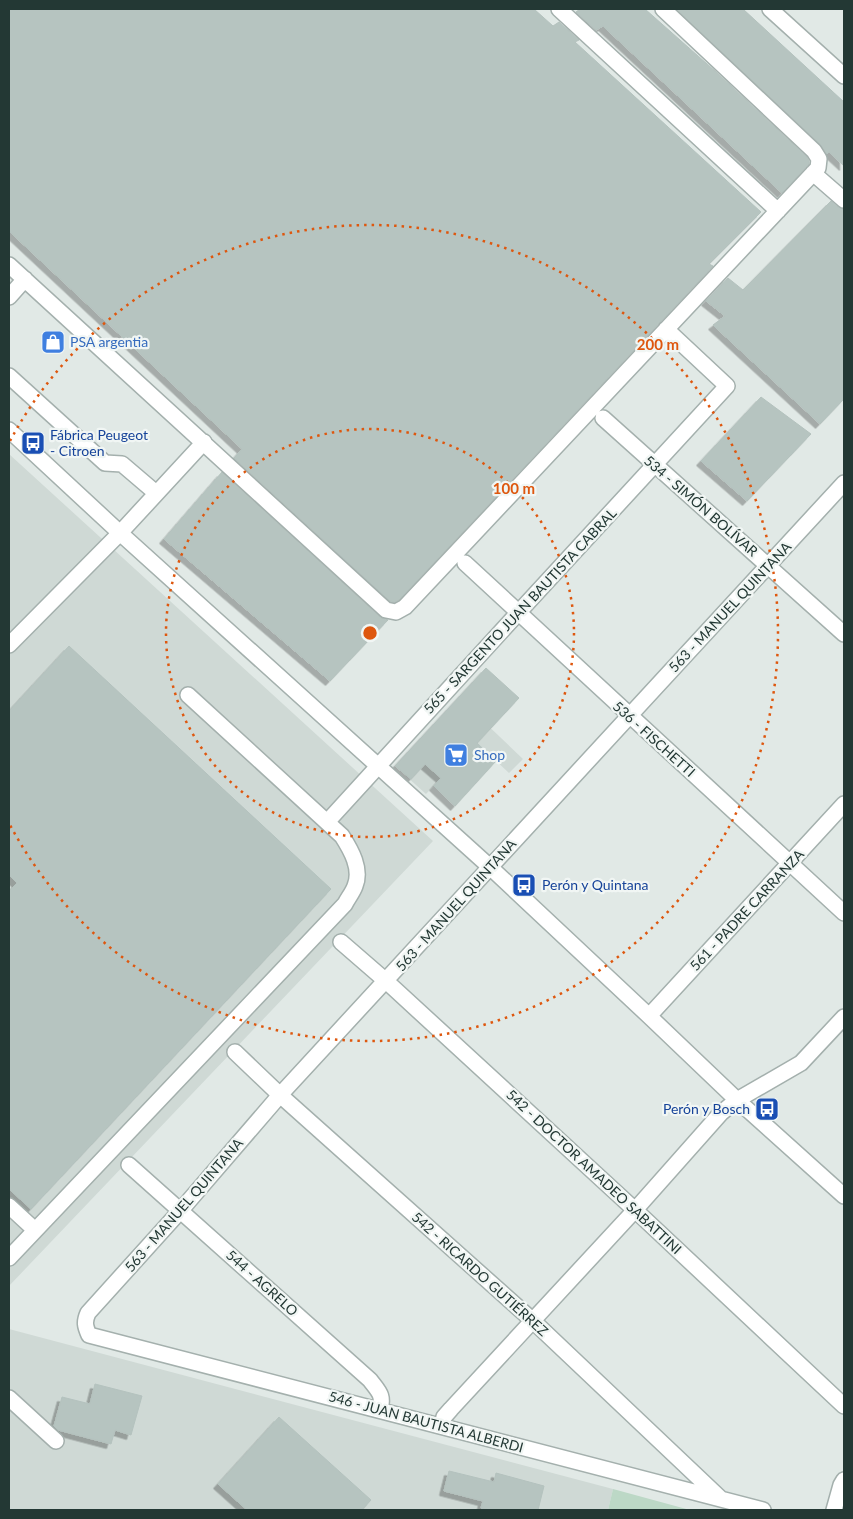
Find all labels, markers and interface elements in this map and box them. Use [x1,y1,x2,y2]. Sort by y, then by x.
shop icon: PSA argentia [40,329,66,355]
place label: PSA argentia [70,333,148,350]
text: 200 m [637,335,679,353]
place label: Fábrica Peugeot - Citroen [50,426,148,459]
bus stop icon: Fábrica Peugeot - Citroen [20,430,46,456]
street label: 534 - SIMÓN BOLÍVAR [641,452,762,560]
text: 100 m [493,479,535,497]
street label: 565 - SARGENTO JUAN BAUTISTA CABRAL [420,504,620,717]
street label: 563 - MANUEL QUINTANA [665,538,795,675]
centre of rings [361,624,379,642]
street label: 536 - FISCHETTI [610,697,699,780]
supermarket icon: Shop [443,742,469,768]
place label: Shop [474,746,505,763]
street label: 563 - MANUEL QUINTANA [392,835,520,974]
street label: 561 - PADRE CARRANZA [686,845,808,974]
bus stop icon: Perón y Quintana [511,872,537,898]
place label: Perón y Quintana [542,876,648,893]
street label: 542 - DOCTOR AMADEO SABATTINI [503,1086,686,1257]
bus stop icon: Perón y Bosch [754,1096,780,1122]
place label: Perón y Bosch [663,1100,750,1117]
street label: 563 - MANUEL QUINTANA [121,1134,247,1275]
street label: 542 - RICARDO GUTIÉRREZ [409,1208,552,1339]
street label: 544 - AGRELO [223,1246,302,1319]
street label: 546 - JUAN BAUTISTA ALBERDI [327,1387,525,1456]

